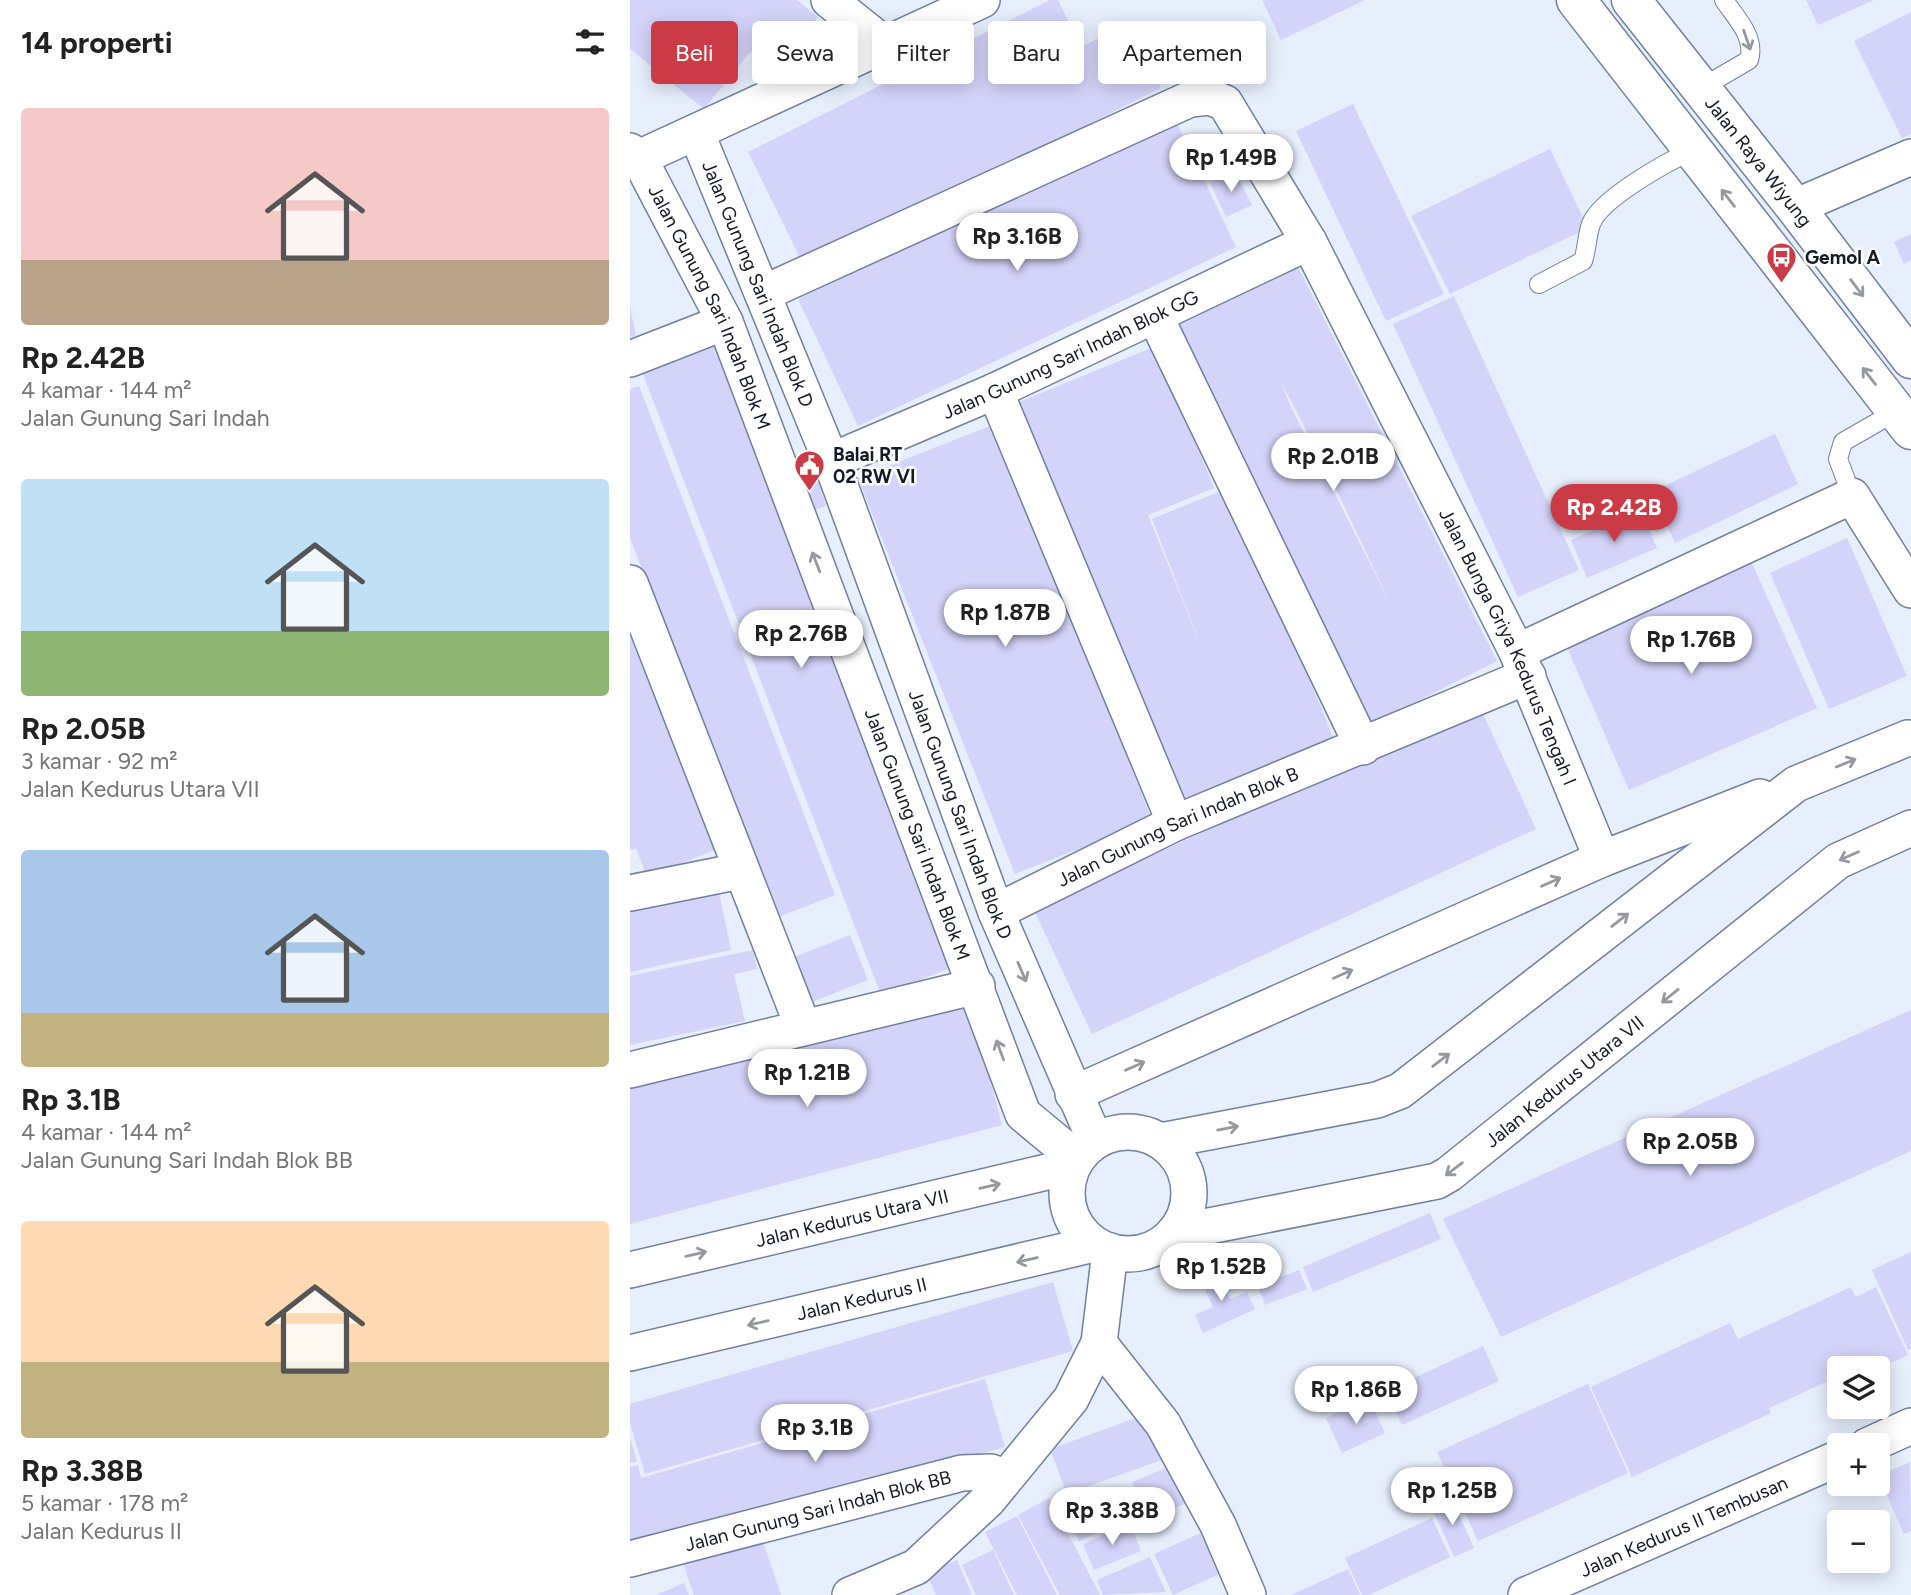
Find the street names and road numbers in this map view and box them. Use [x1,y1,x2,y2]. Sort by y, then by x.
street label: Jalan Raya Wiyung [1700,92,1817,231]
street label: Jalan Gunung Sari Indah Blok D [697,157,819,410]
street label: Jalan Gunung Sari Indah Blok M [643,181,775,433]
street label: Jalan Gunung Sari Indah Blok GG [939,285,1202,424]
street label: Jalan Bunga Griya Kedurus Tengah I [1434,505,1581,789]
street label: Jalan Gunung Sari Indah Blok D [904,687,1017,943]
street label: Jalan Gunung Sari Indah Blok M [860,705,975,964]
street label: Jalan Gunung Sari Indah Blok B [1053,762,1302,892]
street label: Jalan Kedurus Utara VII [1480,1011,1649,1152]
street label: Jalan Kedurus Utara VII [753,1184,951,1252]
street label: Jalan Kedurus II [794,1273,929,1325]
street label: Jalan Gunung Sari Indah Blok BB [682,1465,954,1556]
street label: Jalan Kedurus II Tembusan [1576,1471,1791,1582]

